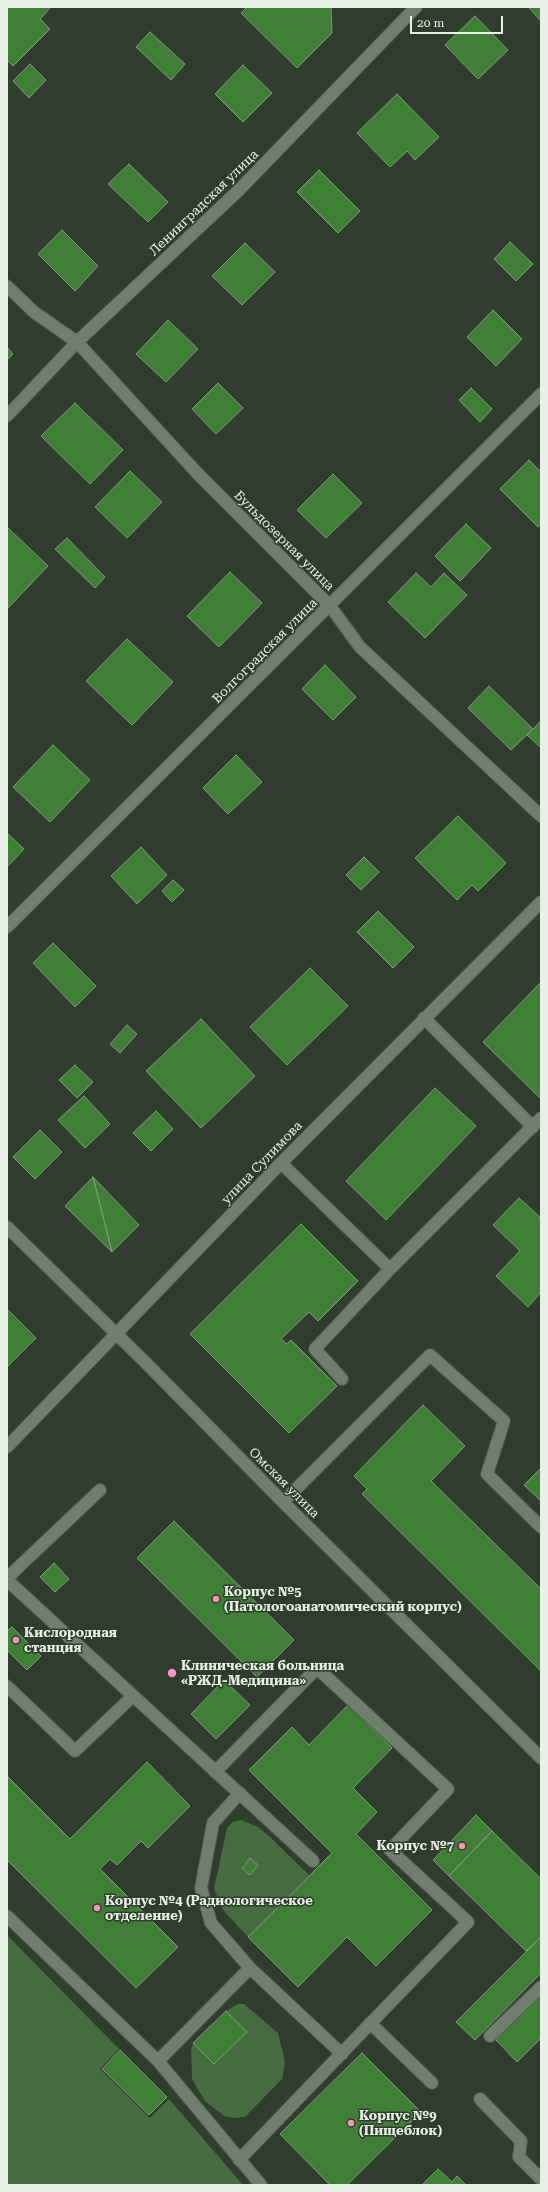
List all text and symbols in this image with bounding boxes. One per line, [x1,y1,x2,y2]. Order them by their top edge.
scale bar [412,8,505,34]
text: 20 m [417,16,444,30]
street label: Ленинградская улица [146,147,262,259]
street label: Бульдозерная улица [231,488,337,594]
street label: Волгоградская улица [209,595,321,707]
street label: улица Сулимова [218,1118,306,1208]
street label: Омская улица [245,1444,323,1522]
place label: Корпус №5 (Патологоанатомический корпус) [224,1584,462,1615]
marker: Корпус №5 (Патологоанатомический корпус) [211,1594,221,1604]
place label: Кислородная станция [24,1625,117,1656]
marker: Кислородная станция [11,1635,21,1645]
place label: Клиническая больница «РЖД-Медицина» [181,1658,344,1689]
marker: Клиническая больница «РЖД-Медицина» [166,1667,178,1679]
place label: Корпус №7 [376,1838,454,1854]
marker: Корпус №7 [457,1841,467,1851]
place label: Корпус №4 (Радиологическое отделение) [105,1893,313,1924]
marker: Корпус №4 (Радиологическое отделение) [92,1903,102,1913]
place label: Корпус №9 (Пищеблок) [359,2108,442,2139]
marker: Корпус №9 (Пищеблок) [346,2118,356,2128]

